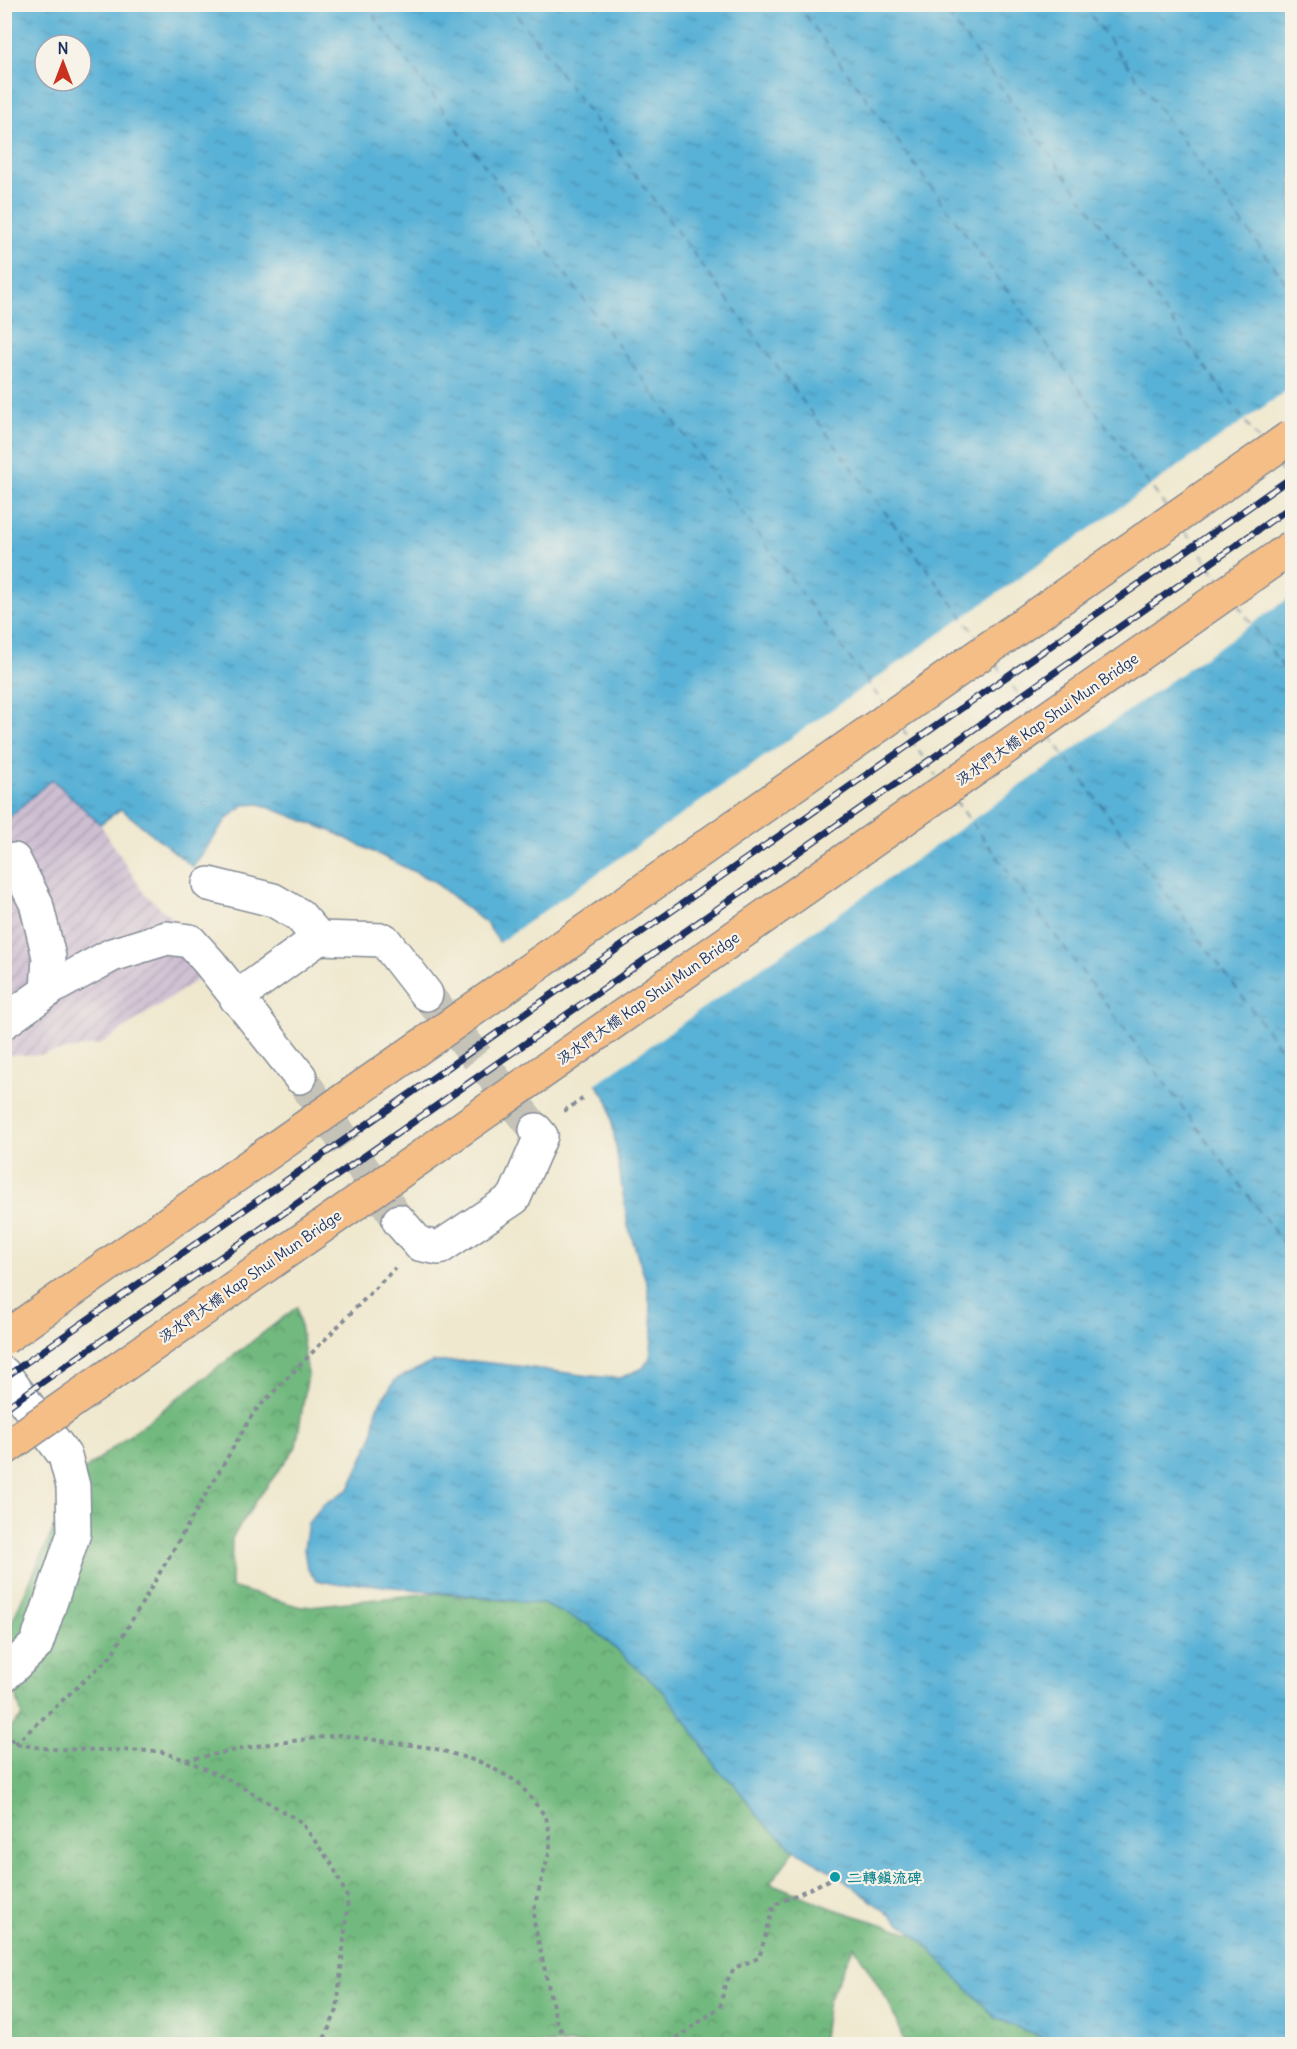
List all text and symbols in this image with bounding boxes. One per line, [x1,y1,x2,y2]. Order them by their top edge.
north arrow [33,33,93,93]
text: N [57,38,69,58]
street label: 汲水門大橋 Kap Shui Mun Bridge [952,648,1142,790]
street label: 汲水門大橋 Kap Shui Mun Bridge [553,927,743,1069]
street label: 汲水門大橋 Kap Shui Mun Bridge [155,1205,345,1347]
place label: 二轉鎮流碑 [847,1868,922,1887]
marker: 二轉鎮流碑 [828,1870,842,1884]

